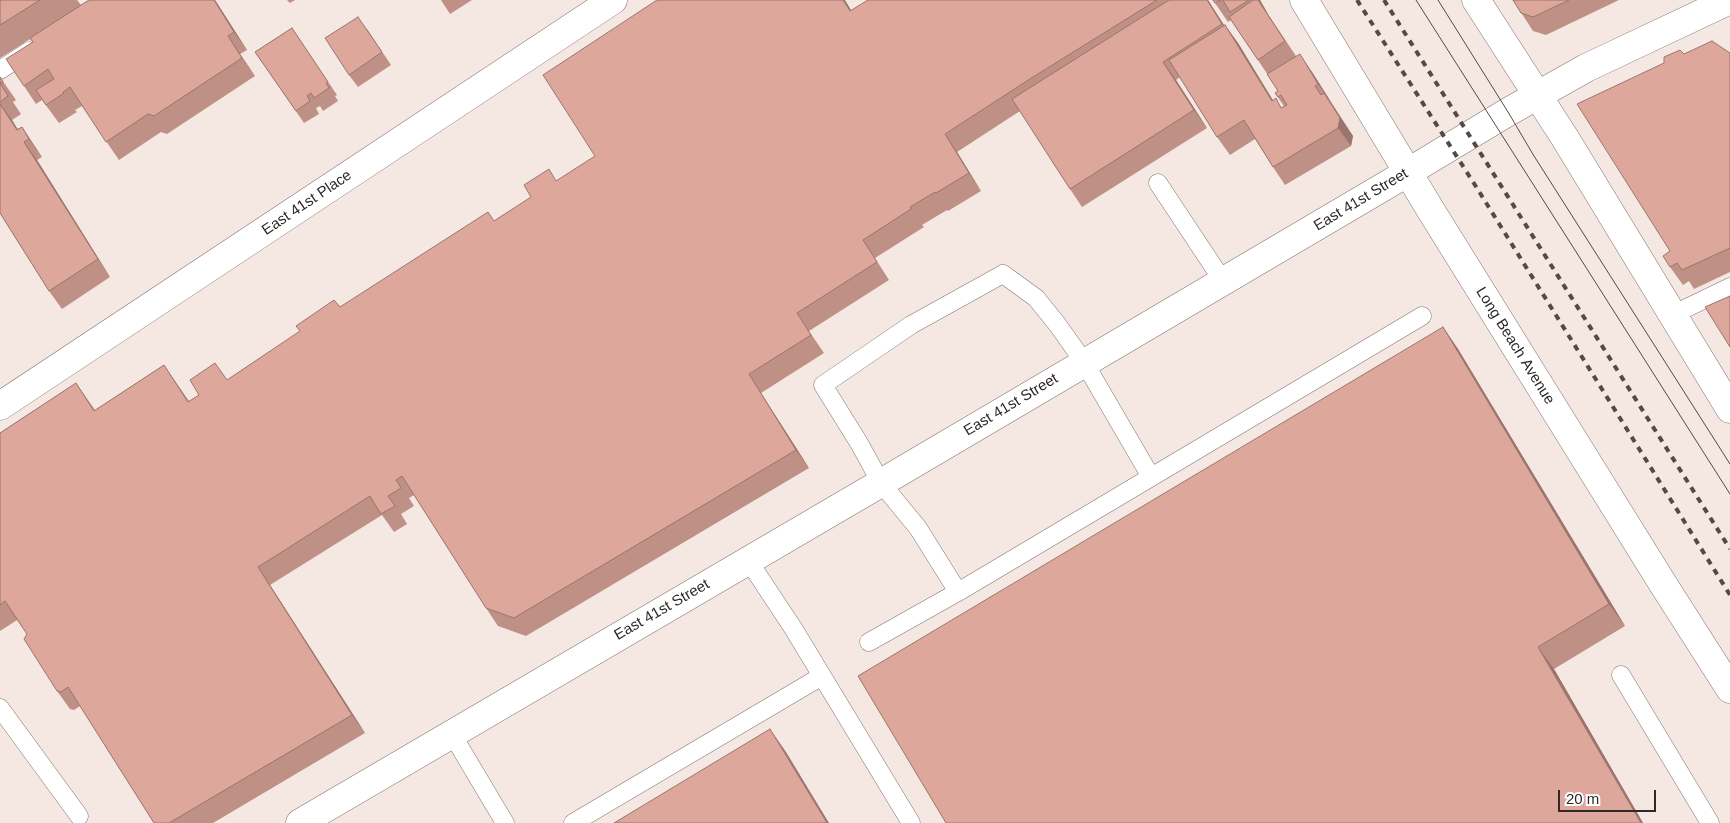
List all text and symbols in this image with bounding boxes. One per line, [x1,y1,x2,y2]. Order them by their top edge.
street label: East 41st Street [1311,165,1411,235]
street label: East 41st Place [259,166,355,240]
street label: Long Beach Avenue [1472,284,1558,408]
street label: East 41st Street [961,370,1061,440]
street label: East 41st Street [611,576,713,644]
scale bar [1560,780,1658,812]
text: 20 m [1566,790,1599,807]

